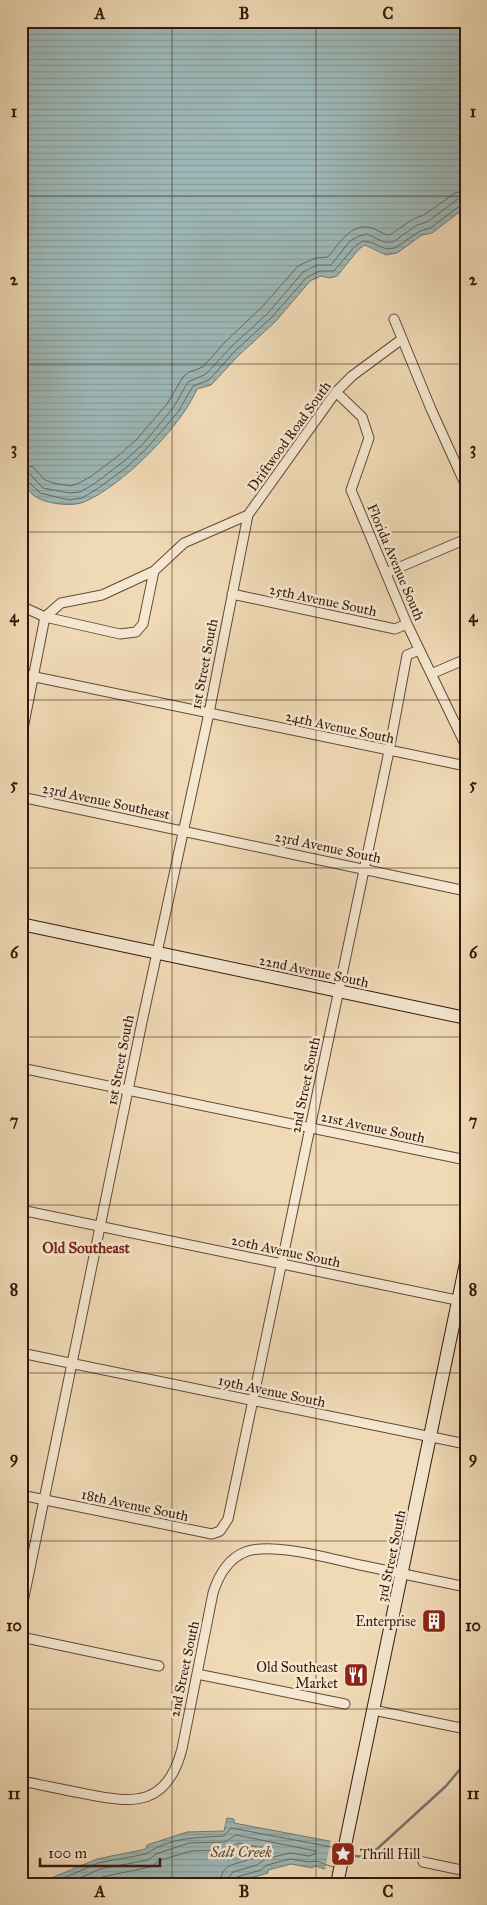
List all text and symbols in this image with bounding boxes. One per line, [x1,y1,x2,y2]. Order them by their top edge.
text: A [94,4,106,23]
text: B [239,4,249,23]
text: C [383,4,394,23]
text: 1 [11,102,18,121]
text: 1 [470,102,477,121]
text: 2 [10,270,19,289]
text: 2 [469,270,478,289]
street label: Driftwood Road South [244,378,335,494]
text: 3 [11,439,17,459]
text: 3 [470,439,476,459]
street label: Florida Avenue South [363,501,428,623]
street label: 25th Avenue South [268,581,378,620]
text: 4 [10,607,20,627]
text: 4 [469,607,479,627]
street label: 1st Street South [187,617,222,711]
street label: 24th Avenue South [284,708,396,747]
text: 5 [10,775,18,794]
text: 5 [469,775,477,794]
street label: 23rd Avenue Southeast [41,780,171,823]
street label: 23rd Avenue South [273,828,383,867]
text: 6 [10,943,19,962]
text: 6 [469,943,478,962]
street label: 22nd Avenue South [257,952,371,991]
street label: 1st Street South [103,1013,138,1107]
street label: 2nd Street South [287,1035,324,1135]
street label: 21st Avenue South [319,1108,427,1147]
text: 7 [10,1111,19,1130]
text: 7 [469,1111,478,1130]
street label: 20th Avenue South [230,1232,342,1271]
district label: Old Southeast [42,1239,130,1257]
text: 8 [10,1280,18,1299]
text: 8 [469,1280,477,1299]
street label: 19th Avenue South [217,1372,327,1411]
text: 9 [10,1448,18,1468]
text: 9 [469,1448,477,1468]
street label: 18th Avenue South [80,1486,190,1525]
street label: 3rd Street South [373,1508,410,1604]
building icon: Enterprise [421,1608,447,1634]
place label: Enterprise [355,1613,416,1630]
text: 10 [6,1616,22,1635]
text: 10 [465,1616,481,1635]
street label: 2nd Street South [166,1619,203,1719]
place label: Old Southeast Market [256,1659,338,1692]
restaurant icon: Old Southeast Market [343,1662,369,1688]
text: 11 [8,1784,21,1803]
text: 11 [467,1784,480,1803]
scale bar [40,1835,160,1867]
place icon: Thrill Hill [330,1841,356,1867]
water label: Salt Creek [209,1843,272,1861]
text: 100 m [48,1844,88,1862]
place label: Thrill Hill [360,1846,421,1863]
text: A [94,1882,106,1901]
text: B [239,1882,249,1901]
text: C [383,1882,394,1901]

